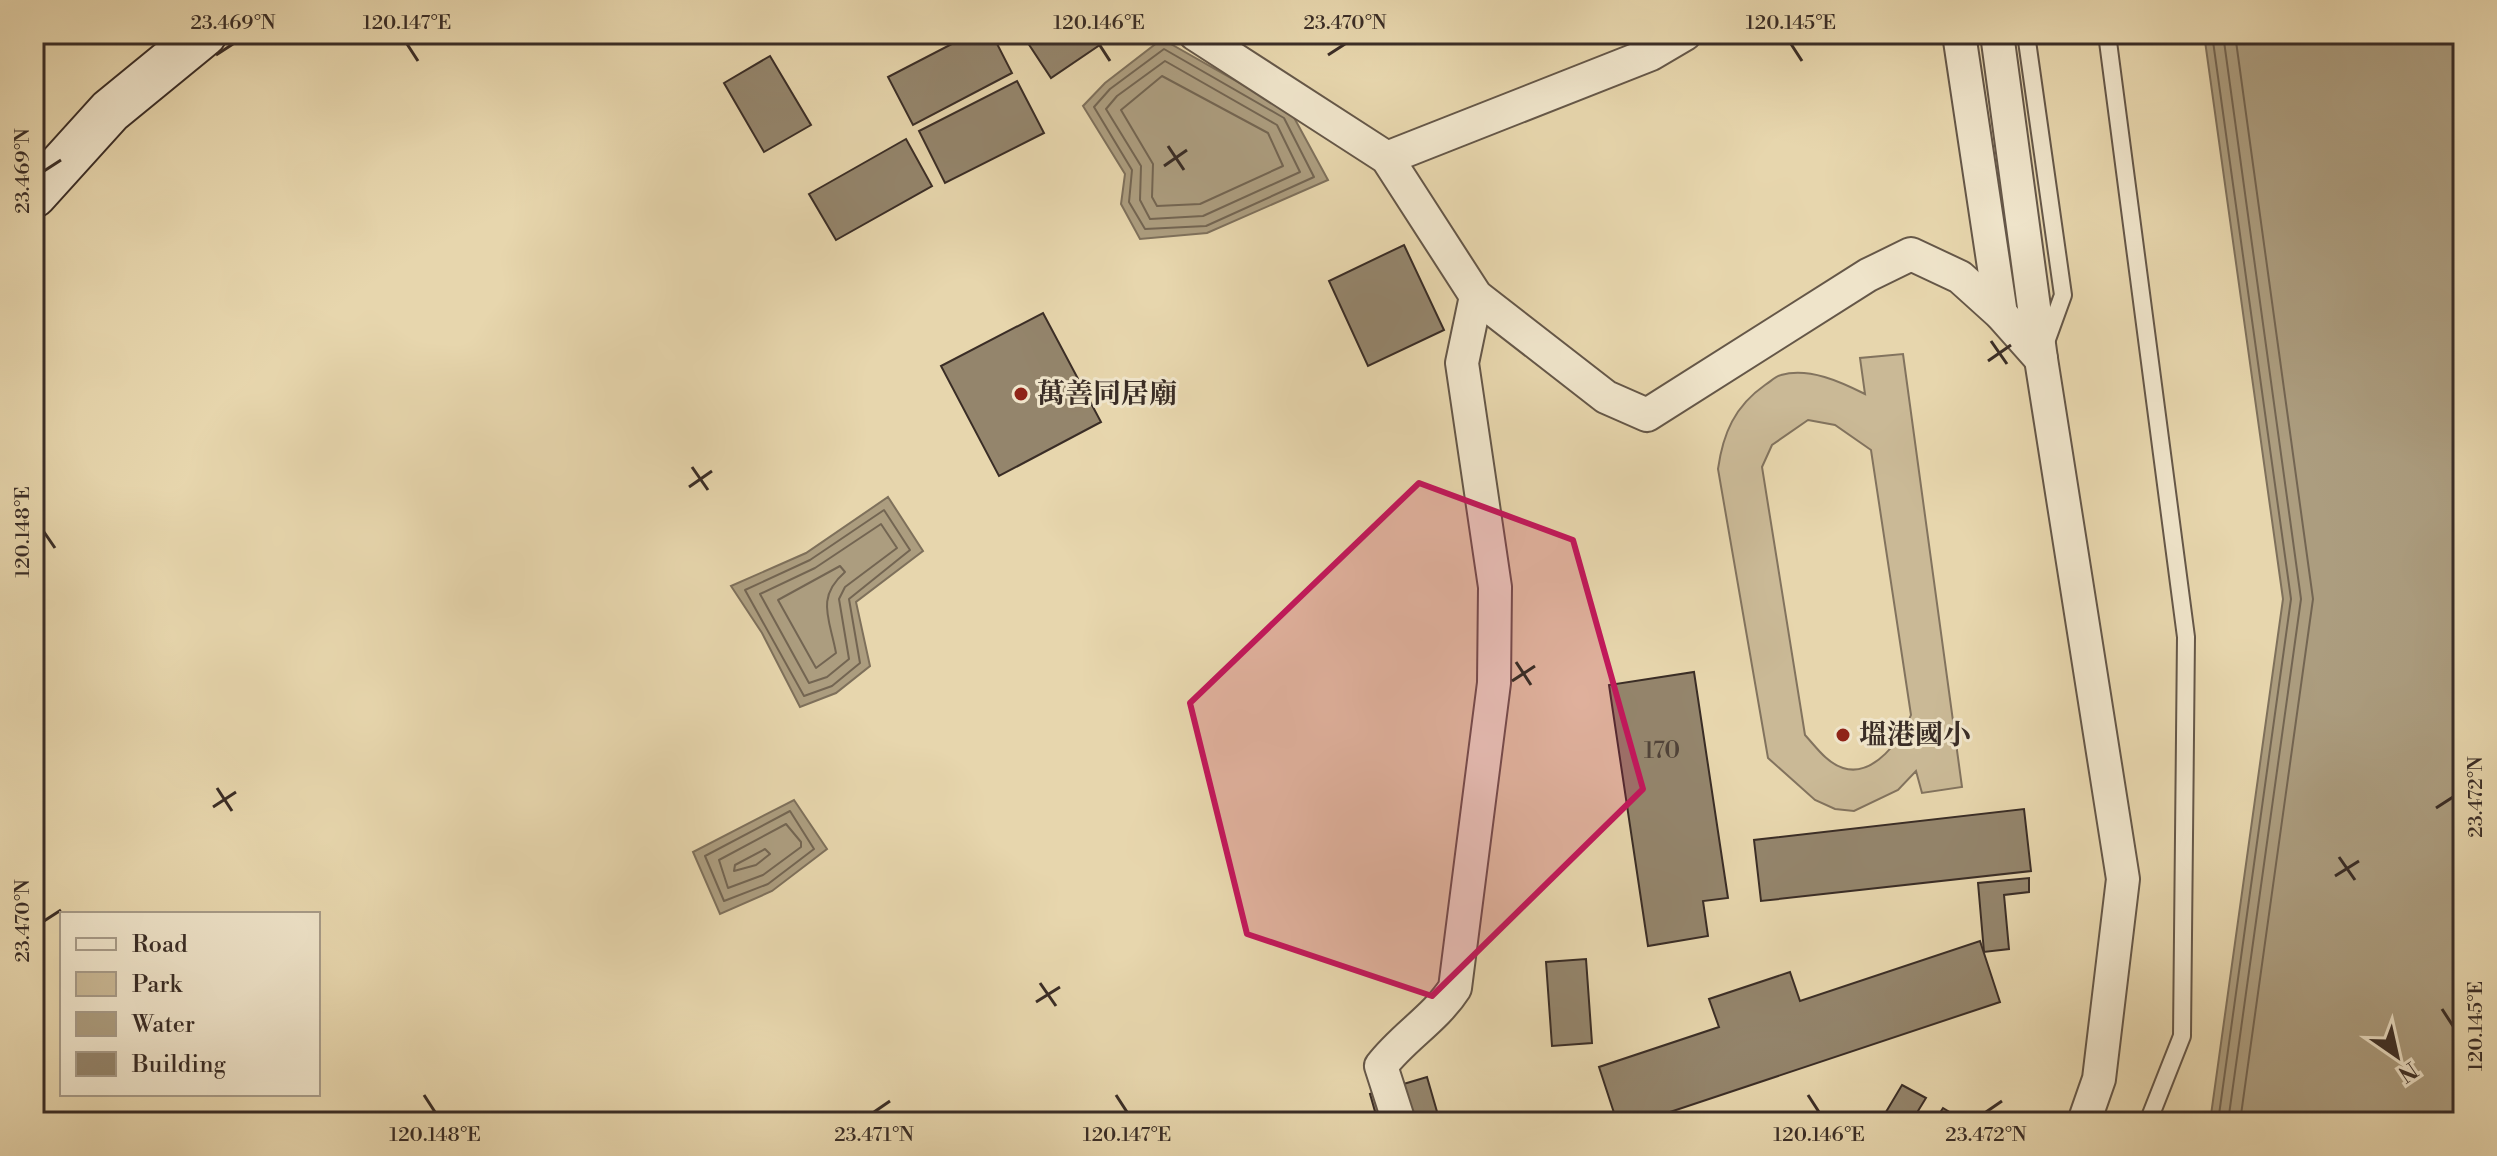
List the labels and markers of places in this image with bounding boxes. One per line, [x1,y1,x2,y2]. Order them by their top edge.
place label: 萬善同居廟 [1037,377,1177,412]
marker: 萬善同居廟 [1012,385,1030,403]
place label: 塭港國小 [1859,718,1971,753]
marker: 塭港國小 [1834,726,1852,744]

